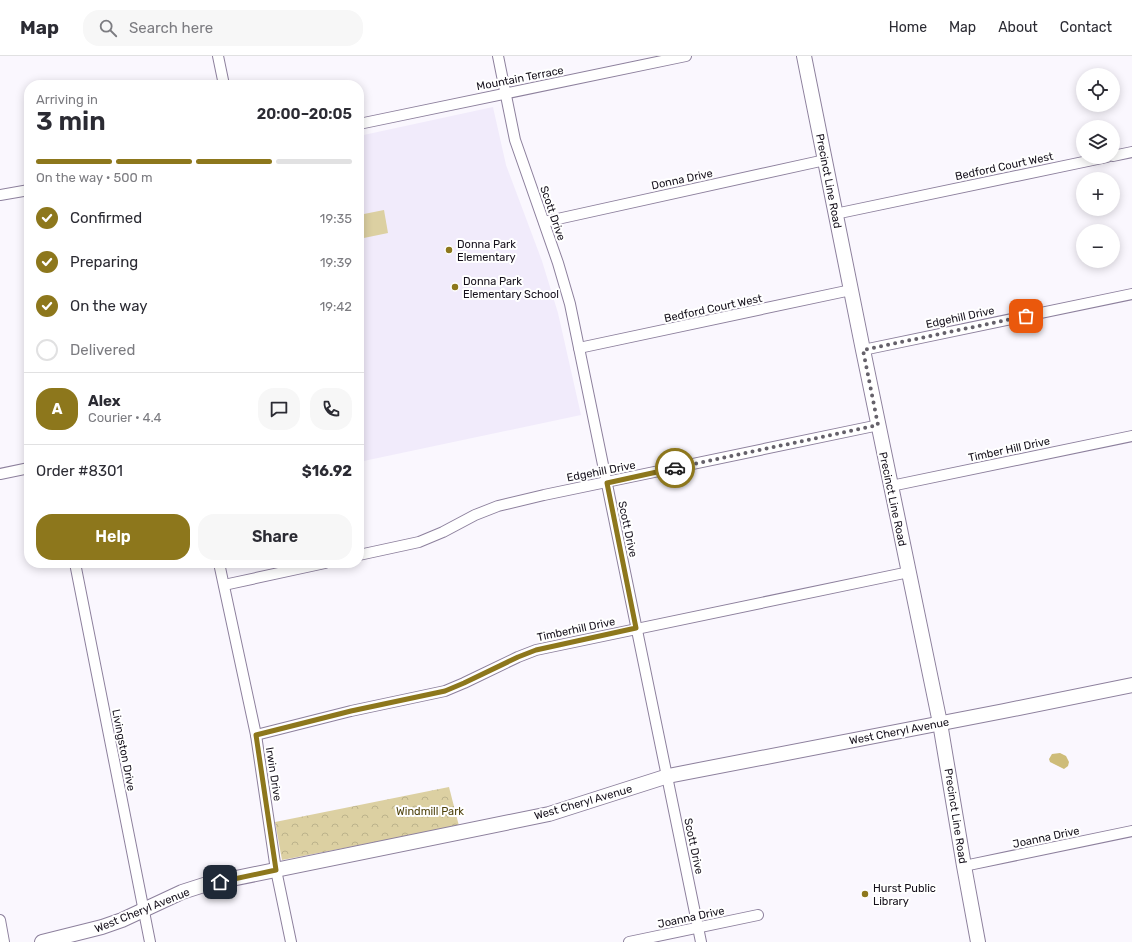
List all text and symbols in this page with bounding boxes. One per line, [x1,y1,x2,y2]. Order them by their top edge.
search box [83,10,363,46]
text: Map [20,16,59,39]
icon: search [97,17,119,39]
text: Search here [129,19,213,37]
text: Home [889,19,927,36]
text: Map [949,19,976,36]
text: About [998,19,1038,36]
text: Contact [1060,19,1112,36]
street label: Mountain Terrace [475,64,565,93]
map controls [1076,68,1120,268]
button: locate [1076,68,1120,112]
text: Arriving in [36,92,98,107]
text: 20:00–20:05 [257,105,352,123]
text: 3 min [36,106,106,137]
button: layers [1076,120,1120,164]
street label: Precinct Line Road [813,133,844,230]
street label: Bedford Court West [954,150,1055,183]
street label: Donna Drive [650,167,714,192]
text: On the way · 500 m [36,170,152,185]
button: + [1076,172,1120,216]
street label: Scott Drive [537,184,568,242]
icon: check [36,207,58,229]
text: Confirmed [70,209,142,227]
text: 19:35 [320,211,352,226]
button: − [1076,224,1120,268]
place label: Donna Park Elementary [457,238,516,264]
marker: Donna Park Elementary [444,245,454,255]
icon: check [36,251,58,273]
text: Preparing [70,253,138,271]
text: 19:39 [320,255,352,270]
place label: Donna Park Elementary School [463,275,559,301]
marker: Donna Park Elementary School [450,282,460,292]
street label: Bedford Court West [663,292,764,325]
icon: check [36,295,58,317]
text: On the way [70,297,148,315]
text: 19:42 [320,299,352,314]
pin [1009,299,1043,333]
street label: Edgehill Drive [925,304,996,331]
icon: bag [1015,305,1037,327]
text: Delivered [70,341,135,359]
button: chat [258,388,300,430]
button: phone [310,388,352,430]
text: Alex [88,392,121,410]
text: A [52,400,62,418]
text: Courier · 4.4 [88,410,162,425]
street label: Timber Hill Drive [967,434,1051,464]
courier [655,448,695,488]
street label: Precinct Line Road [876,451,909,548]
icon: car [664,457,686,479]
street label: Edgehill Drive [566,458,637,485]
text: Order #8301 [36,462,123,480]
text: $16.92 [302,462,352,480]
street label: Scott Drive [615,500,640,558]
button: Help [36,514,190,560]
button: Share [198,514,352,560]
street label: Timberhill Drive [536,615,616,644]
street label: Livingston Drive [109,708,138,792]
street label: West Cheryl Avenue [848,715,950,748]
street label: Irwin Drive [263,746,284,802]
street label: Precinct Line Road [942,768,969,865]
street label: West Cheryl Avenue [533,782,634,823]
park label: Windmill Park [396,805,464,818]
street label: Scott Drive [681,817,706,875]
street label: Joanna Drive [1012,824,1081,851]
pin [203,865,237,899]
icon: home [209,871,231,893]
place label: Hurst Public Library [873,882,936,908]
street label: West Cheryl Avenue [93,885,192,935]
marker: Hurst Public Library [860,889,870,899]
street label: Joanna Drive [657,904,726,931]

